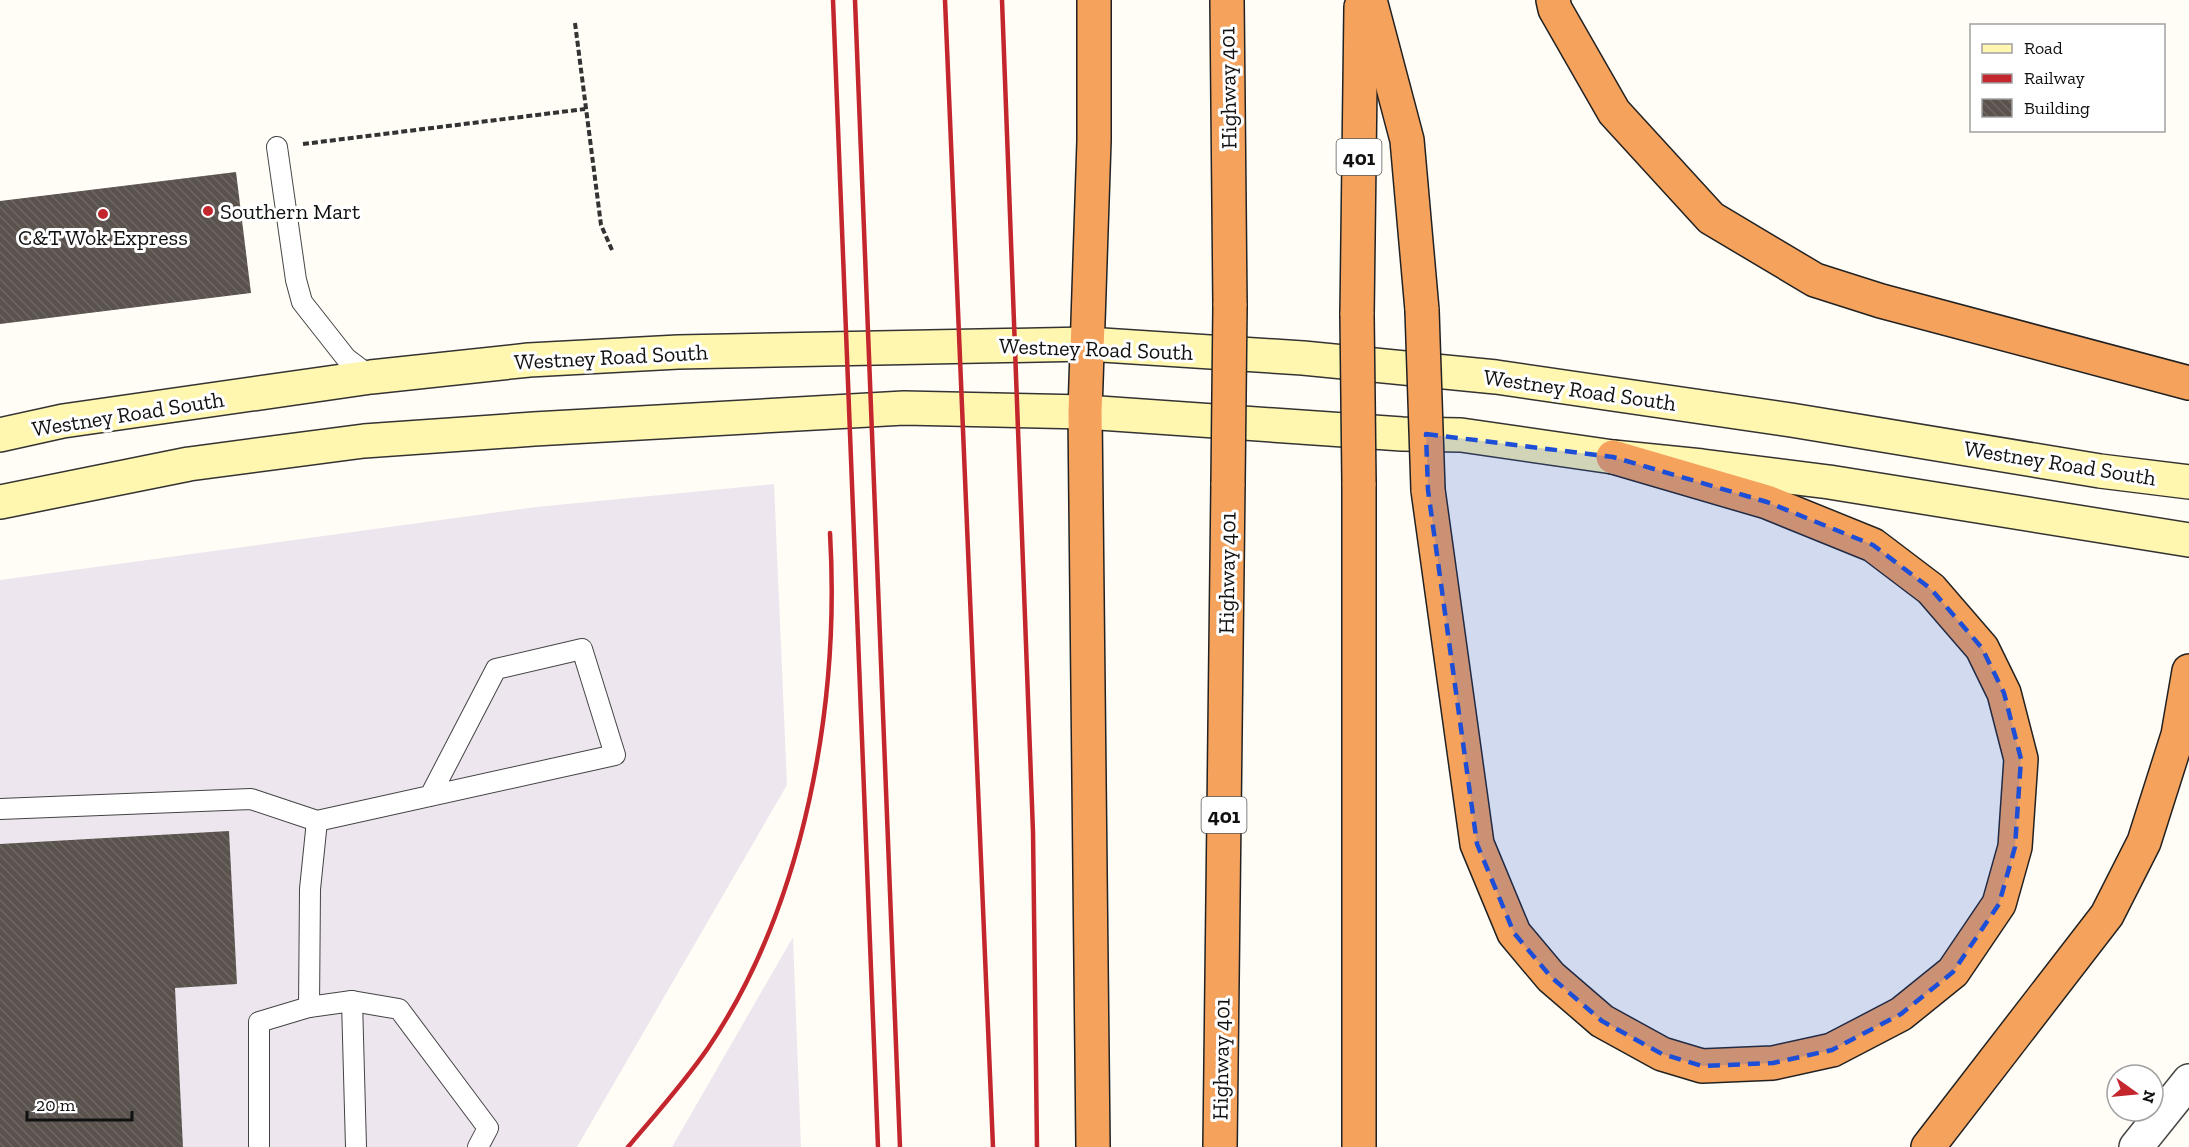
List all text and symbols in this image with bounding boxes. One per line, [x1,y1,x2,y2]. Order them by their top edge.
legend [1970,24,2165,132]
street label: Highway 401 [1213,26,1243,149]
text: Road [2024,37,2063,59]
text: Railway [2024,67,2086,89]
text: Building [2024,97,2090,119]
road number: 401 [1336,139,1382,175]
place label: Southern Mart [220,198,361,225]
marker: Southern Mart [201,204,215,218]
marker: C&T Wok Express [96,207,110,221]
place label: C&T Wok Express [18,224,188,251]
street label: Westney Road South [999,332,1194,366]
street label: Westney Road South [513,338,709,376]
street label: Westney Road South [1482,363,1679,417]
street label: Westney Road South [30,385,227,443]
street label: Westney Road South [1962,434,2159,492]
street label: Highway 401 [1212,511,1242,634]
road number: 401 [1202,797,1246,833]
street label: Highway 401 [1206,997,1236,1120]
north arrow [2105,1063,2165,1123]
scale bar [27,1084,132,1122]
text: N [2138,1088,2160,1105]
text: 20 m [36,1094,76,1116]

